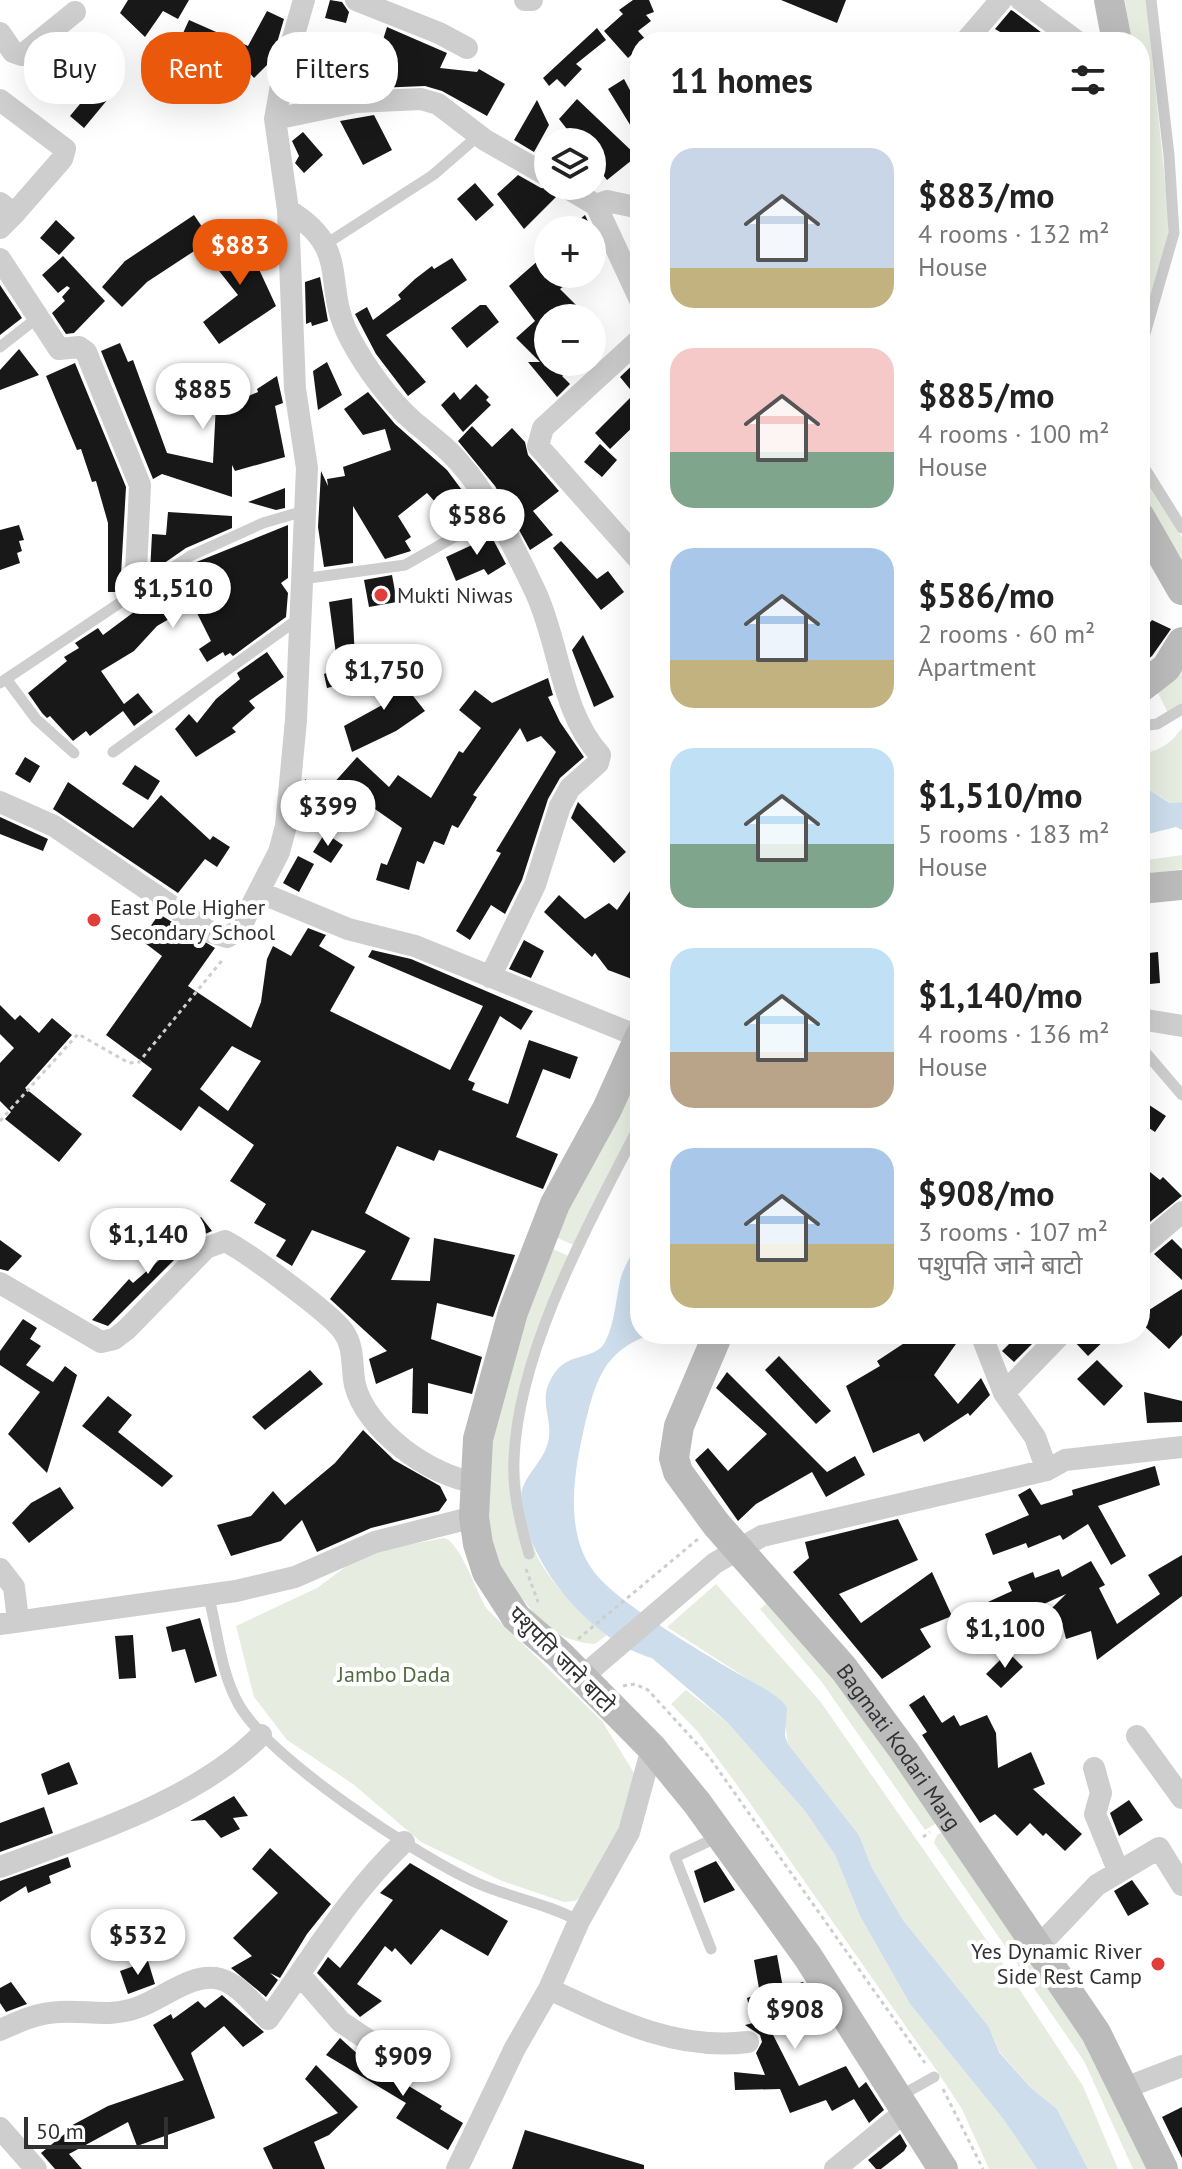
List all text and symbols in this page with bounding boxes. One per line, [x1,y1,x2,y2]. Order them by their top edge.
chip: Buy [24,32,125,104]
chip: Rent [141,32,251,104]
chip: Filters [267,32,398,104]
text: 11 homes [670,58,813,102]
icon: filters [1066,58,1110,102]
map controls [534,128,606,376]
button: layers [534,128,606,200]
text: $883/mo [918,173,1055,217]
icon: home [734,180,830,276]
button: + [534,216,606,288]
text: 4 rooms · 132 m² [918,217,1110,250]
pin: $883 [193,219,287,287]
text: $883 [211,228,269,261]
text: House [918,250,988,283]
button: − [534,304,606,376]
pin: $885 [156,363,250,431]
text: $885 [174,372,232,405]
text: $885/mo [918,373,1055,417]
icon: home [734,380,830,476]
text: 4 rooms · 100 m² [918,417,1110,450]
text: House [918,450,988,483]
pin: $586 [430,489,524,557]
text: $586 [448,498,506,531]
pin: $1,510 [108,562,238,630]
text: $1,510 [133,571,213,604]
text: $586/mo [918,573,1055,617]
icon: home [734,580,830,676]
place label: Mukti Niwas [397,581,513,609]
marker: Mukti Niwas [372,586,390,604]
text: 2 rooms · 60 m² [918,617,1095,650]
pin: $1,750 [319,644,449,712]
text: Apartment [918,650,1036,683]
text: $1,750 [344,653,424,686]
text: $1,510/mo [918,773,1082,817]
pin: $399 [281,780,375,848]
icon: home [734,780,830,876]
text: $399 [299,789,357,822]
text: 5 rooms · 183 m² [918,817,1110,850]
text: House [918,850,988,883]
place label: East Pole Higher Secondary School [110,893,276,946]
marker: East Pole Higher Secondary School [85,911,103,929]
text: $1,140/mo [918,973,1082,1017]
icon: home [734,980,830,1076]
text: 4 rooms · 136 m² [918,1017,1110,1050]
text: House [918,1050,988,1083]
text: $908/mo [918,1171,1055,1215]
icon: home [734,1180,830,1276]
pin: $1,140 [83,1208,213,1276]
text: 3 rooms · 107 m² [918,1215,1108,1248]
text: $1,140 [108,1217,188,1250]
text: पशुपति जाने बाटो [918,1248,1083,1281]
street label: पशुपति जाने बाटो [502,1600,621,1719]
pin: $1,100 [940,1602,1070,1670]
text: $1,100 [965,1611,1045,1644]
street label: Bagmati Kodari Marg [831,1658,968,1835]
park label: Jambo Dada [337,1660,450,1688]
pin: $532 [91,1909,185,1977]
text: $532 [109,1918,167,1951]
place label: Yes Dynamic River Side Rest Camp [971,1937,1143,1990]
marker: Yes Dynamic River Side Rest Camp [1149,1955,1167,1973]
pin: $908 [748,1983,842,2051]
text: $908 [766,1992,824,2025]
pin: $909 [356,2030,450,2098]
text: $909 [374,2039,432,2072]
scale bar [24,2113,168,2149]
text: 50 m [36,2117,84,2145]

